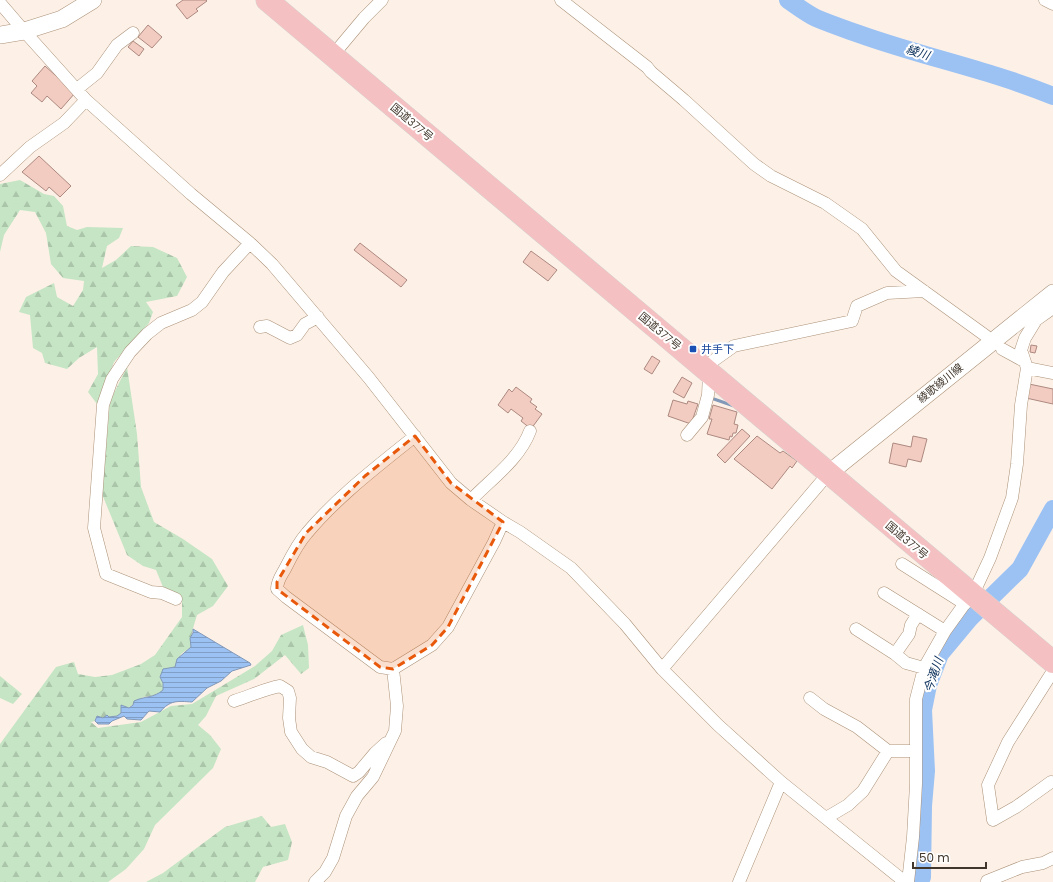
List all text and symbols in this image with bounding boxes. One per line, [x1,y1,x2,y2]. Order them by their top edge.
water label: 綾川 [904,40,934,64]
street label: 国道377号 [387,99,437,145]
street label: 国道377号 [635,308,685,354]
place label: 井手下 [701,341,734,357]
marker: 井手下 [688,344,698,354]
street label: 綾歌綾川線 [914,359,966,407]
street label: 国道377号 [882,517,932,563]
water label: 今滝川 [919,653,948,695]
scale bar [913,844,986,870]
text: 50 m [919,849,950,866]

